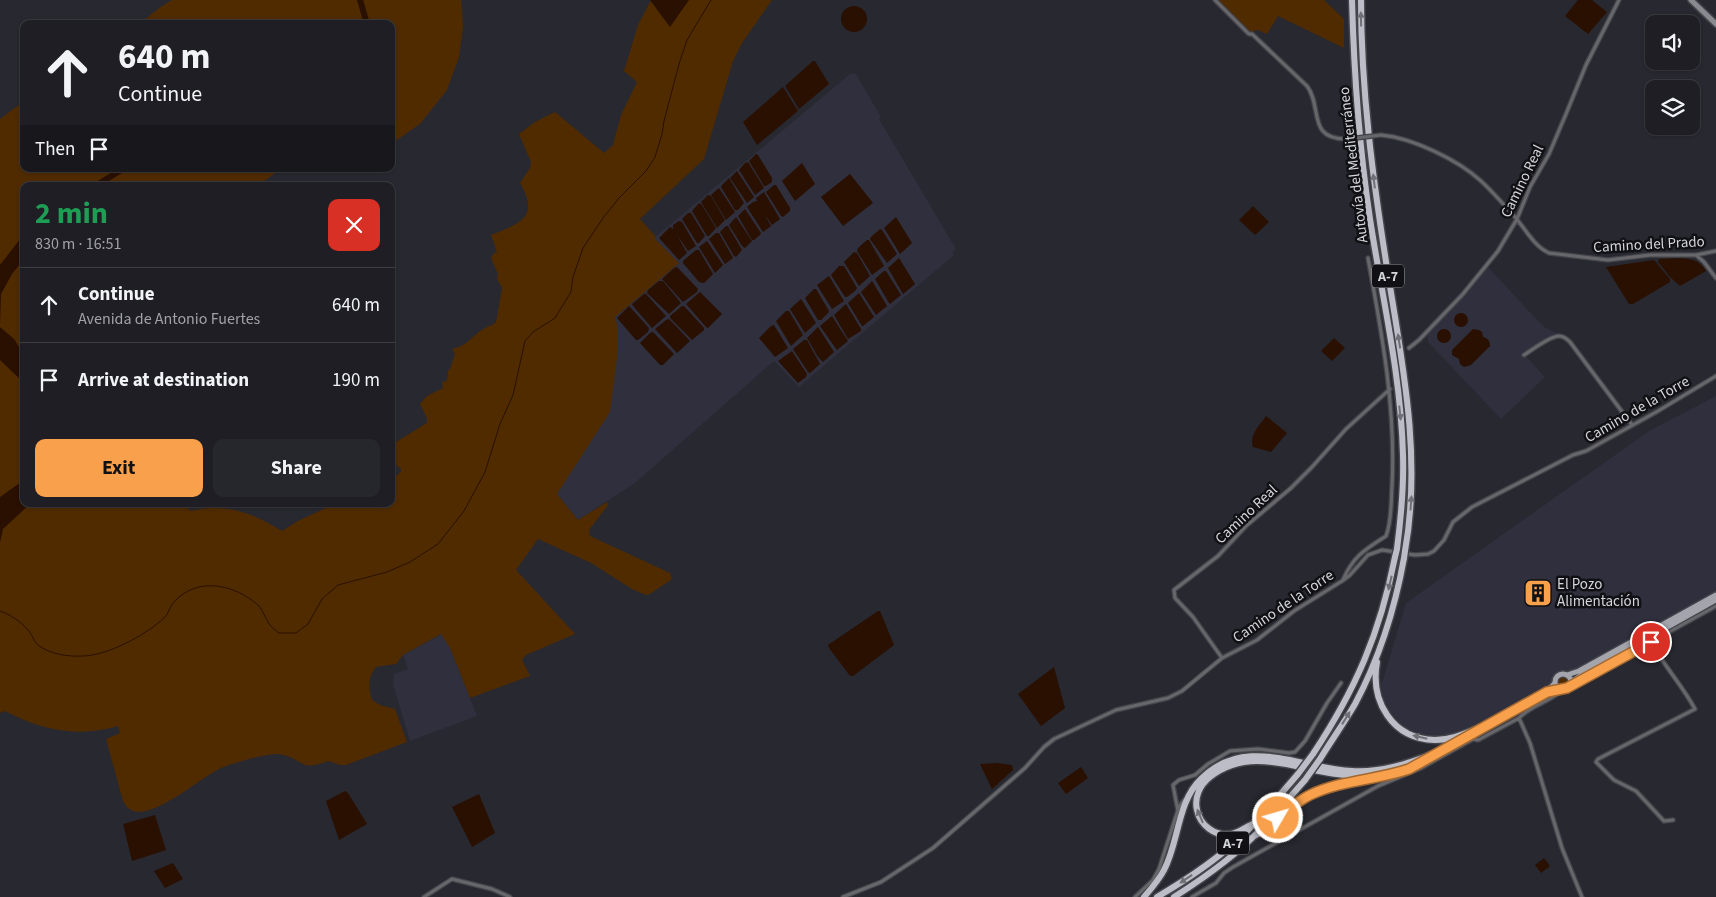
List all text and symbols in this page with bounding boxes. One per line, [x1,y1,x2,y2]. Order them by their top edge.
one-way arrow [1357,10,1365,26]
map controls [1645,15,1700,135]
button: sound [1645,15,1700,70]
text: 640 m [118,32,210,82]
icon: ahead [35,40,100,105]
text: Continue [118,78,202,110]
button: layers [1645,80,1700,135]
street label: Autovía del Mediterráneo [1334,86,1373,244]
icon: arrive [85,135,113,163]
text: Then [35,136,75,163]
street label: Camino Real [1496,141,1549,221]
one-way arrow [1370,172,1378,188]
text: 2 min [35,192,108,235]
button: close [328,199,380,251]
street label: Camino del Prado [1593,231,1705,258]
text: 830 m · 16:51 [35,233,122,255]
road number: A-7 [1372,264,1404,288]
text: Continue [78,281,155,308]
icon: ahead [35,291,63,319]
text: 640 m [332,292,380,319]
text: Avenida de Antonio Fuertes [78,308,260,330]
one-way arrow [1395,333,1403,349]
icon: arrive [35,366,63,394]
text: Arrive at destination [78,367,249,394]
text: 190 m [332,367,380,394]
street label: Camino de la Torre [1581,371,1693,448]
one-way arrow [1397,405,1405,421]
button: Exit [35,439,203,497]
button: Share [213,439,380,497]
street label: Camino Real [1210,480,1282,549]
one-way arrow [1407,494,1415,510]
street label: Camino de la Torre [1229,565,1338,648]
place label: El Pozo Alimentación [1557,574,1640,612]
one-way arrow [1386,575,1394,591]
building icon: El Pozo Alimentación [1523,578,1553,608]
pin [1630,621,1672,663]
icon: arrive [1637,628,1665,656]
one-way arrow [1341,712,1350,725]
one-way arrow [1413,733,1428,741]
position arrow [1251,791,1303,843]
one-way arrow [1195,809,1203,823]
road number: A-7 [1217,831,1249,854]
one-way arrow [1179,874,1193,884]

